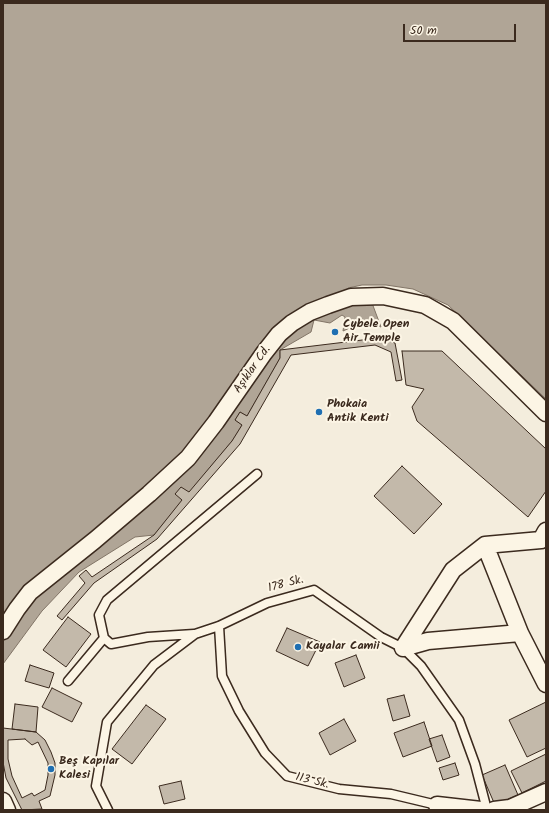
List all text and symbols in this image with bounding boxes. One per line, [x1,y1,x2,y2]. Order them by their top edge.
scale bar [405,16,518,42]
text: 50 m [410,21,437,40]
place label: Cybele Open Air Temple [343,318,409,346]
marker: Cybele Open Air Temple [330,327,340,337]
street label: Aşıklar Cd. [231,344,275,396]
place label: Phokaia Antik Kenti [327,398,389,426]
marker: Phokaia Antik Kenti [314,407,324,417]
street label: 178 Sk. [267,573,305,597]
place label: Kayalar Camii [306,640,380,654]
marker: Kayalar Camii [293,642,303,652]
place label: Beş Kapılar Kalesi [59,755,119,783]
marker: Beş Kapılar Kalesi [46,764,56,774]
street label: 113 Sk. [294,771,330,793]

